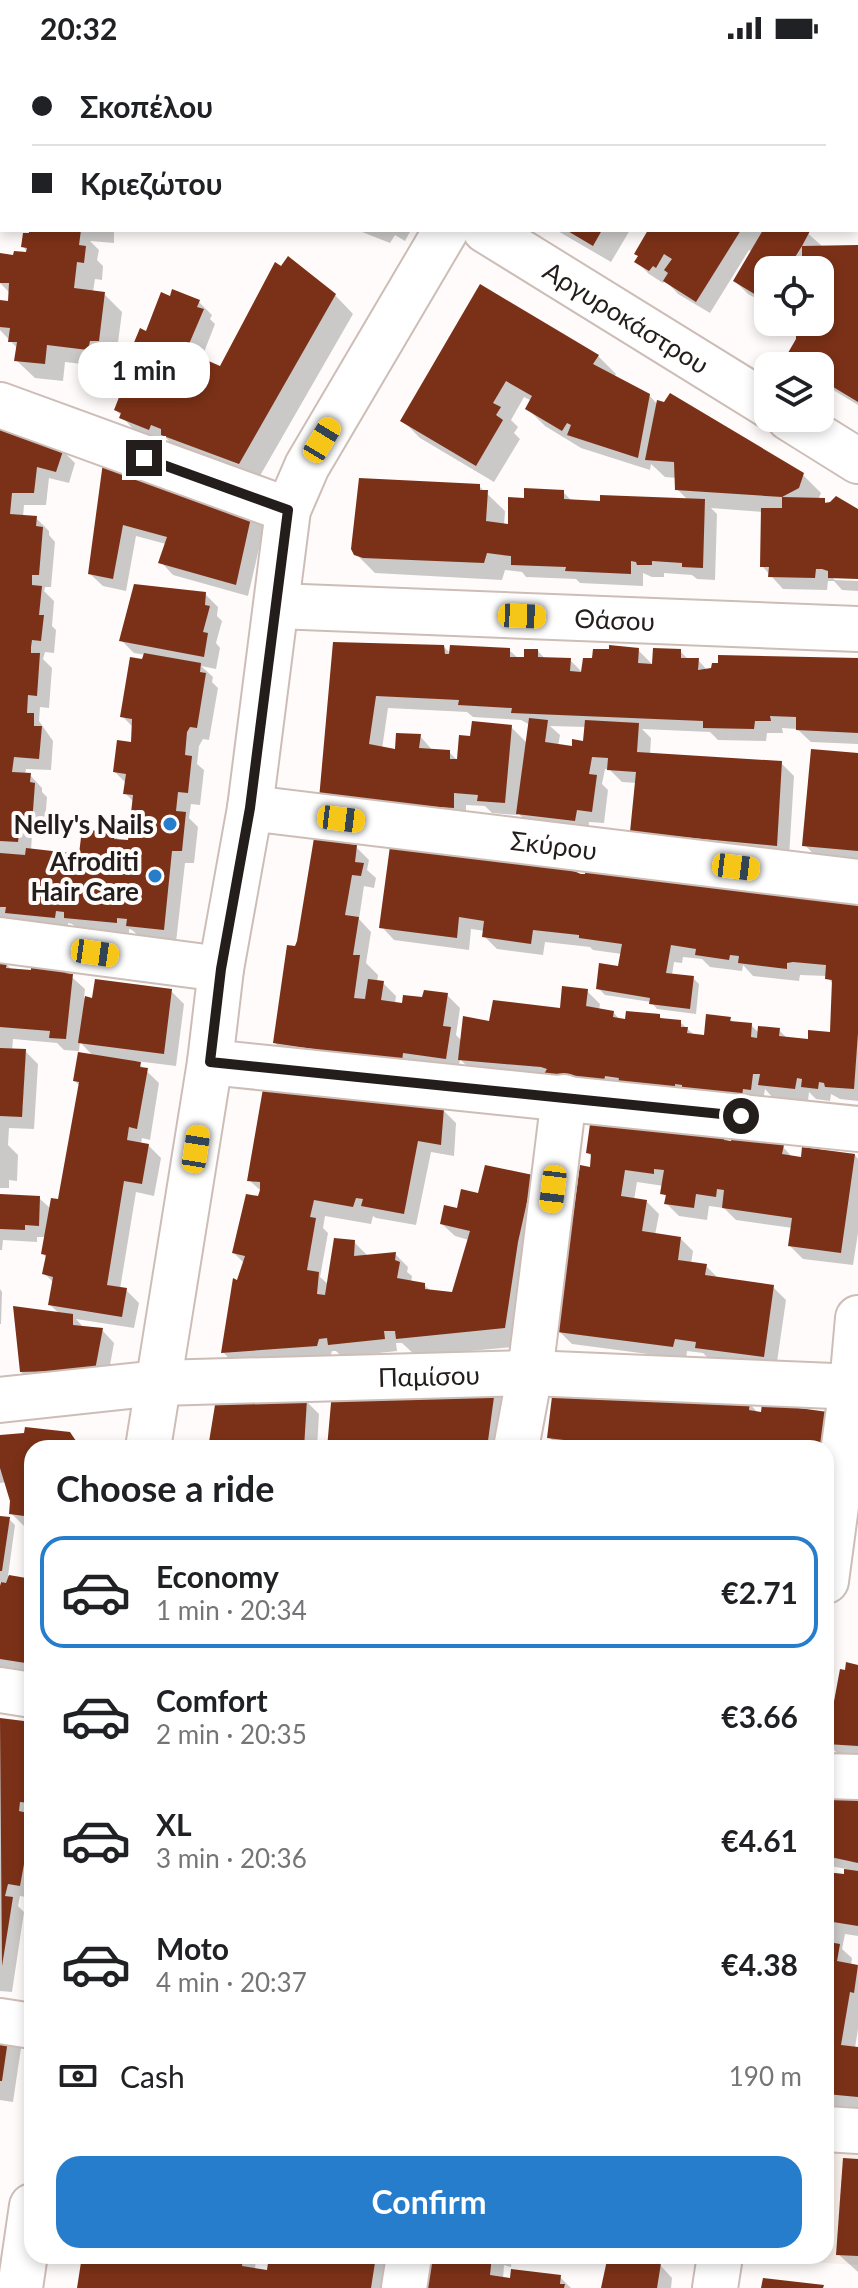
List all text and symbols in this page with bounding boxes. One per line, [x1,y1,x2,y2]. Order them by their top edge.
text: 20:32 [40,10,117,46]
text: Σκοπέλου [80,88,213,124]
text: Κριεζώτου [80,165,223,201]
street label: Αργυροκάστρου [538,254,715,381]
map controls [754,256,834,432]
button: locate [754,256,834,336]
callout: 1 min [78,342,210,398]
button: layers [754,352,834,432]
text: 1 min [112,354,176,386]
car [299,413,345,467]
route end [126,440,162,476]
street label: Θάσου [574,602,656,637]
car [498,603,546,629]
car [316,804,366,834]
place label: Nelly's Nails [14,808,154,840]
marker: Nelly's Nails [161,815,179,833]
street label: Σκύρου [509,824,599,866]
place label: Afroditi Hair Care [30,845,139,907]
car [711,852,761,882]
marker: Afroditi Hair Care [146,867,164,885]
car [70,938,120,968]
route start [723,1098,759,1134]
car [180,1123,212,1175]
car [538,1164,568,1214]
street label: Παμίσου [378,1358,480,1393]
text: Choose a ride [56,1466,275,1510]
icon: car [60,1556,132,1628]
text: Economy [156,1558,279,1594]
text: €2.71 [721,1574,798,1610]
text: 1 min · 20:34 [156,1594,307,1626]
icon: car [60,1680,132,1752]
text: Comfort [156,1682,268,1718]
text: €3.66 [721,1698,798,1734]
text: 2 min · 20:35 [156,1718,307,1750]
icon: car [60,1804,132,1876]
text: XL [156,1806,192,1842]
text: €4.61 [721,1822,798,1858]
text: 3 min · 20:36 [156,1842,307,1874]
icon: car [60,1928,132,2000]
text: Moto [156,1930,229,1966]
text: €4.38 [721,1946,798,1982]
text: 4 min · 20:37 [156,1966,307,1998]
icon: cash [56,2054,100,2098]
text: Cash [120,2058,185,2094]
text: 190 m [729,2060,802,2092]
button: Confirm [56,2156,802,2248]

